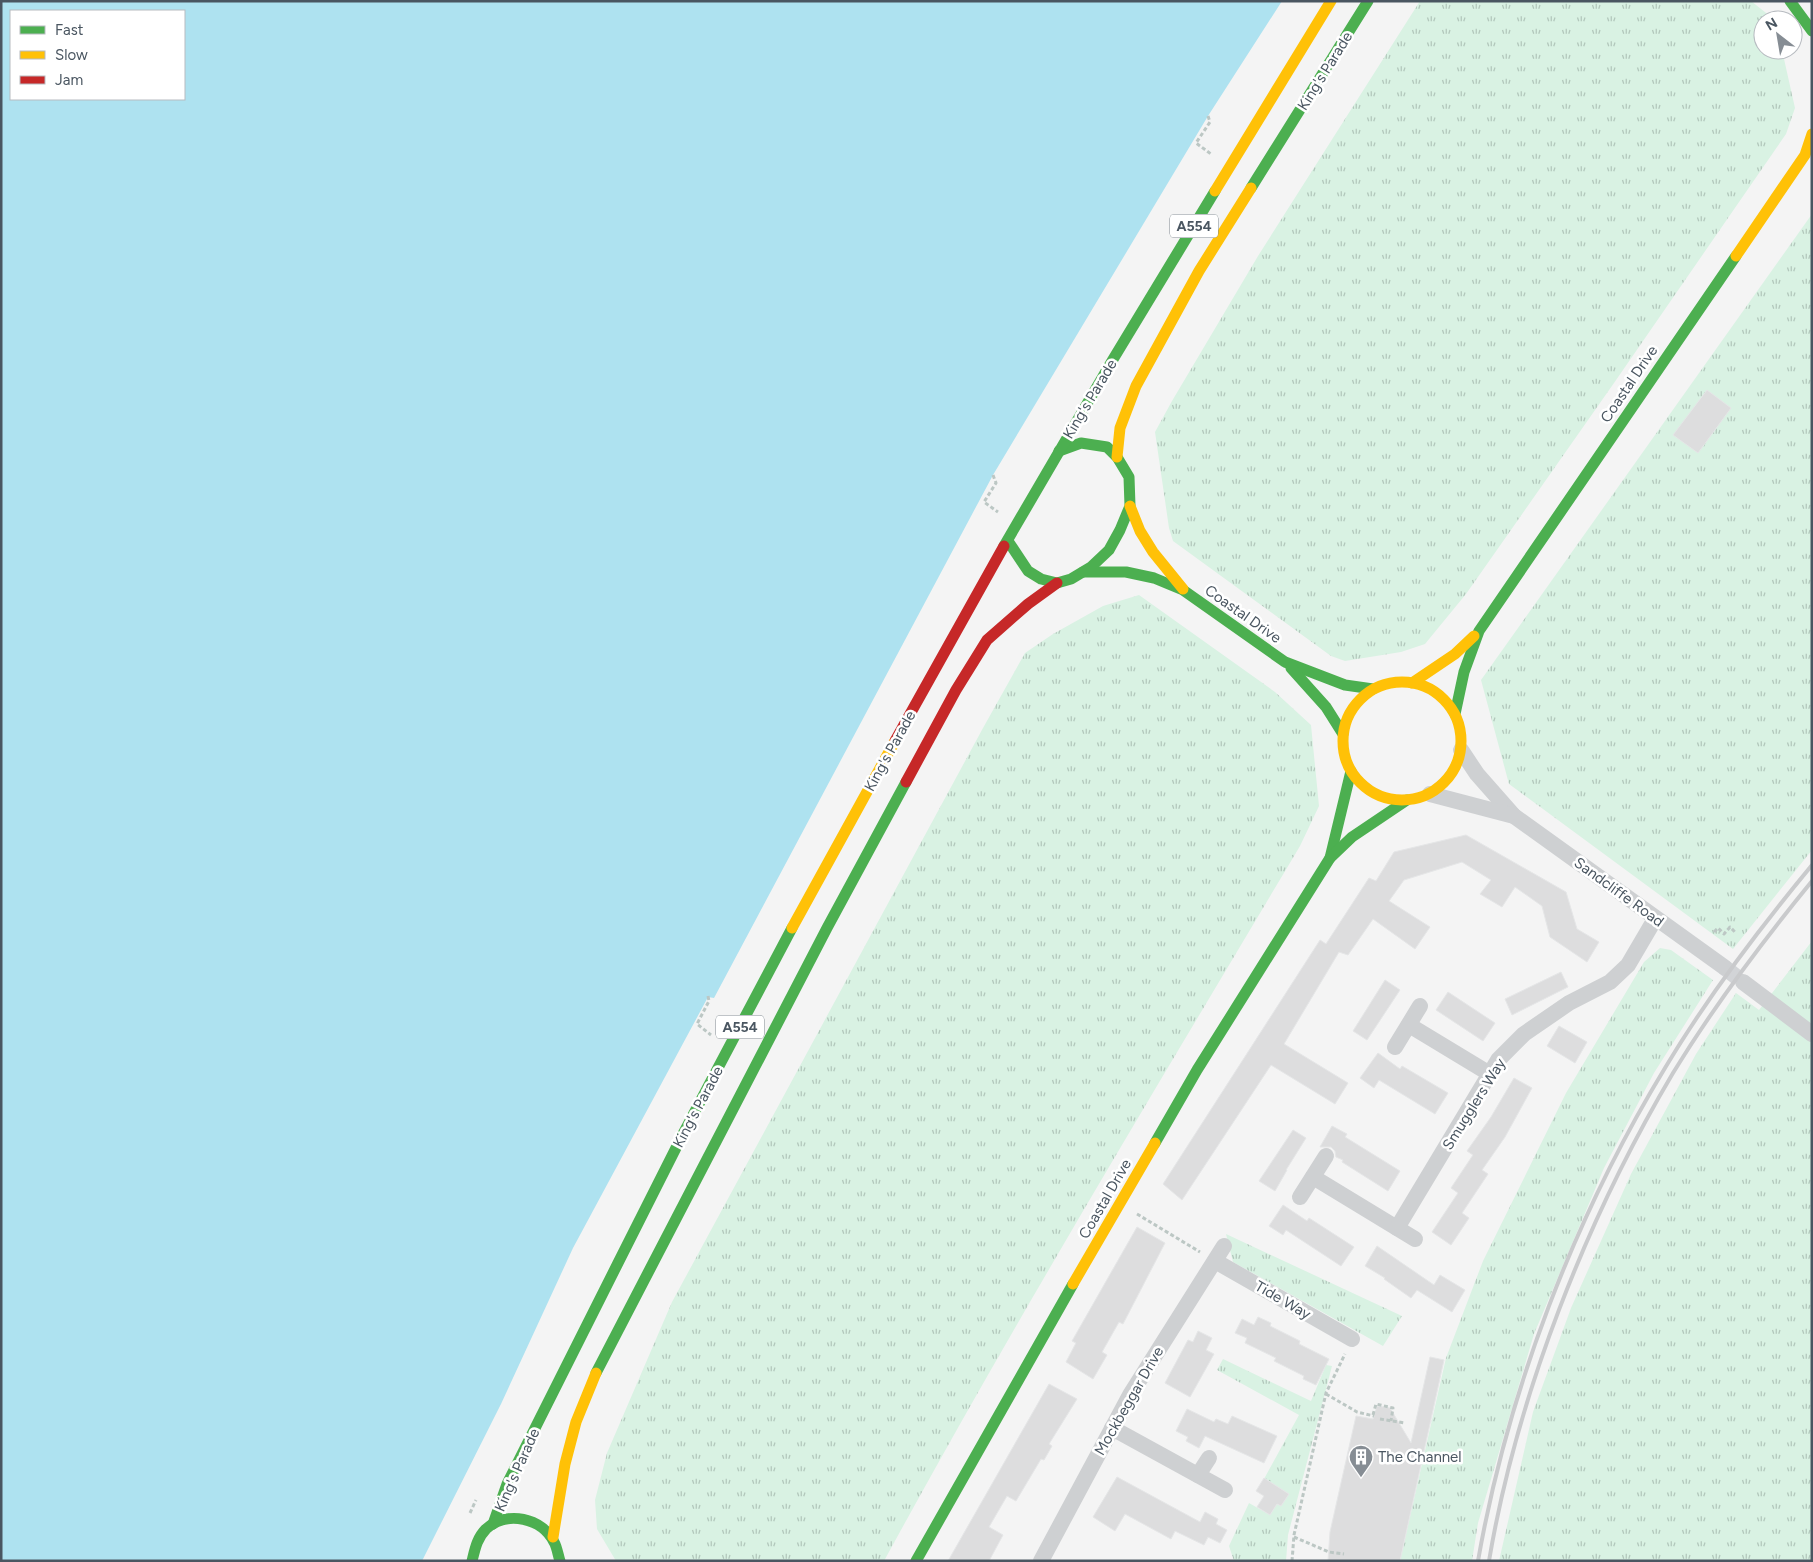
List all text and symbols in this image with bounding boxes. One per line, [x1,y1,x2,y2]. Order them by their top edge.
legend [10,10,185,100]
north arrow [1753,10,1803,60]
text: N [1763,14,1781,34]
text: Fast [55,21,84,39]
street label: King's Parade [1294,28,1356,114]
text: Slow [55,46,88,64]
text: Jam [55,71,83,89]
road number: A554 [1170,215,1218,238]
street label: Coastal Drive [1597,342,1661,426]
street label: King's Parade [1059,356,1121,442]
street label: Coastal Drive [1201,581,1285,647]
street label: King's Parade [860,708,920,794]
street label: Sandcliffe Road [1571,853,1667,931]
road number: A554 [716,1016,764,1038]
street label: Smugglers Way [1439,1055,1509,1153]
street label: King's Parade [669,1063,727,1151]
street label: Coastal Drive [1075,1156,1135,1242]
street label: Tide Way [1252,1277,1314,1323]
street label: Mockbeggar Drive [1091,1343,1167,1459]
street label: King's Parade [491,1426,543,1514]
building icon: The Channel [1348,1444,1374,1478]
place label: The Channel [1378,1448,1462,1466]

